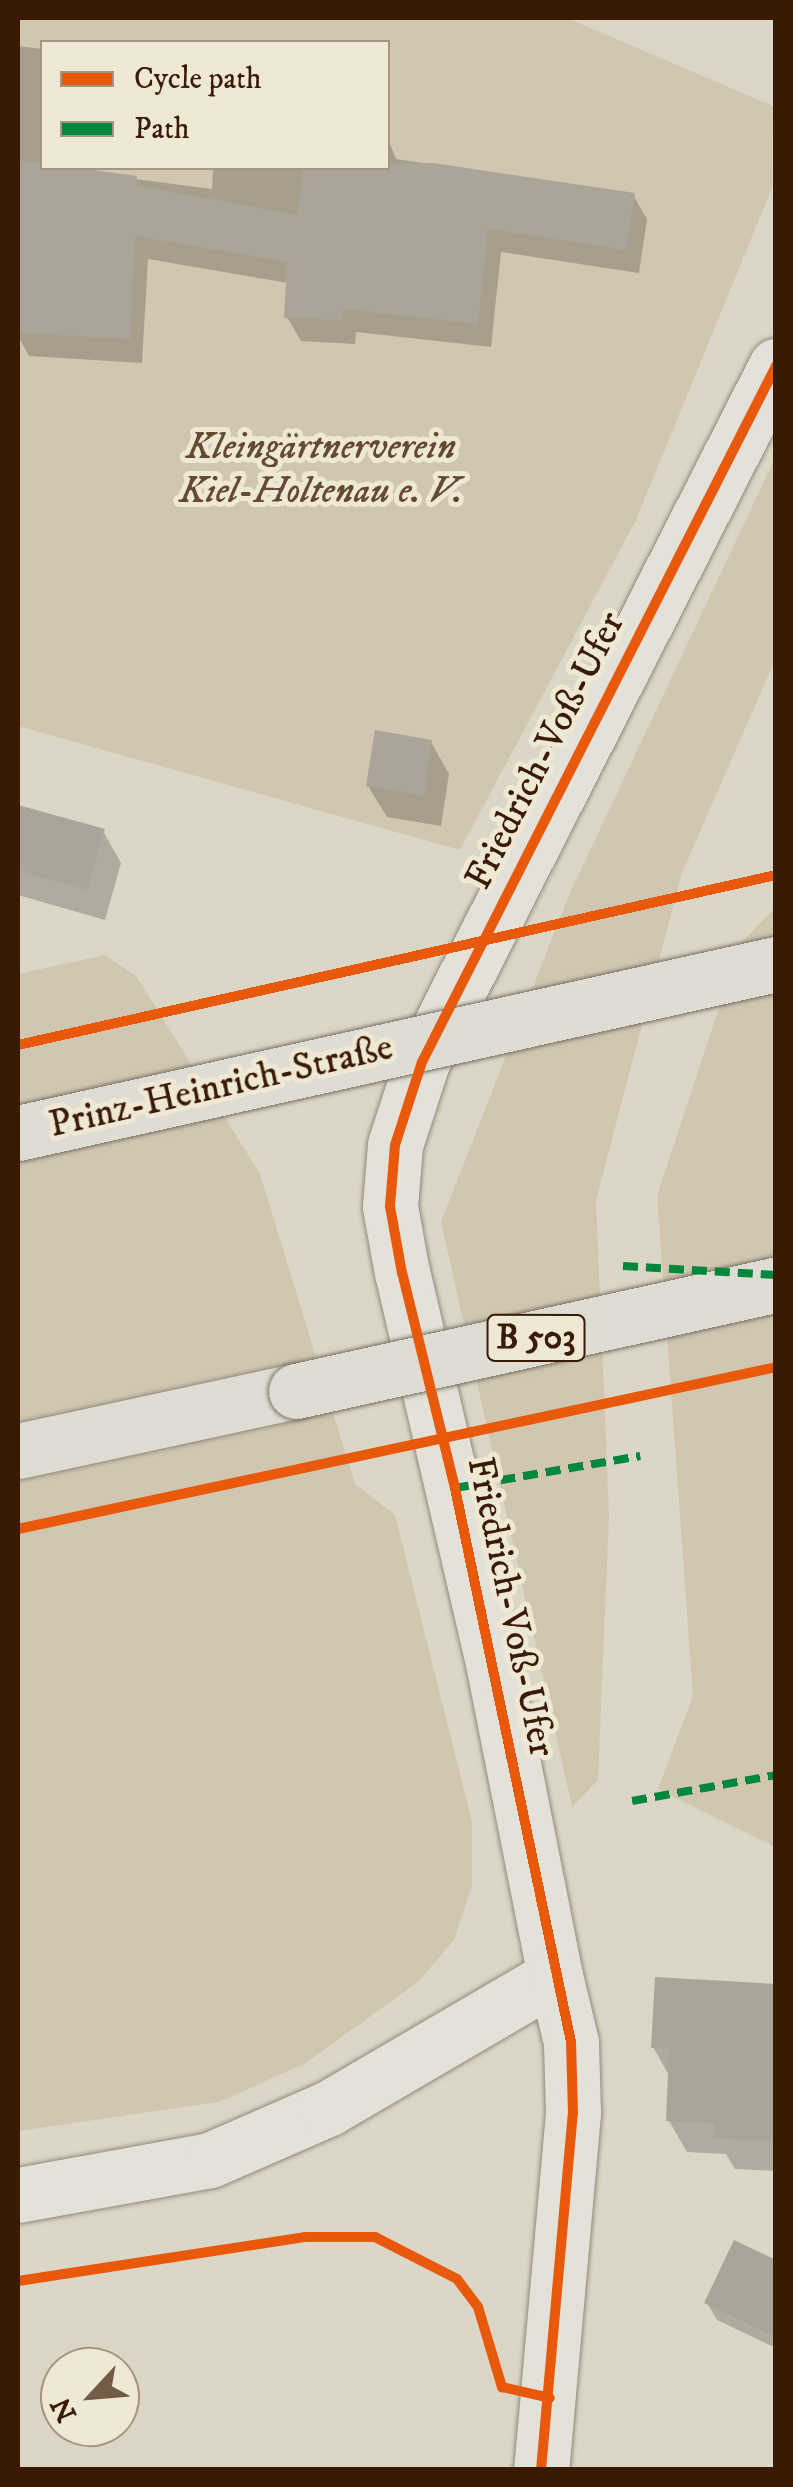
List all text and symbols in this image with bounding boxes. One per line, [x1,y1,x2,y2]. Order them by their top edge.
legend [40,40,390,170]
text: Cycle path [134,61,262,98]
text: Path [134,111,190,148]
park label: Kleingärtnerverein Kiel-Holtenau e. V. [179,425,463,514]
street label: Friedrich-Voß-Ufer [456,605,636,897]
street label: Prinz-Heinrich-Straße [45,1025,397,1149]
road number: B 503 [486,1308,586,1368]
street label: Friedrich-Voß-Ufer [456,1453,564,1761]
north arrow [40,2347,140,2447]
text: N [44,2392,85,2428]

